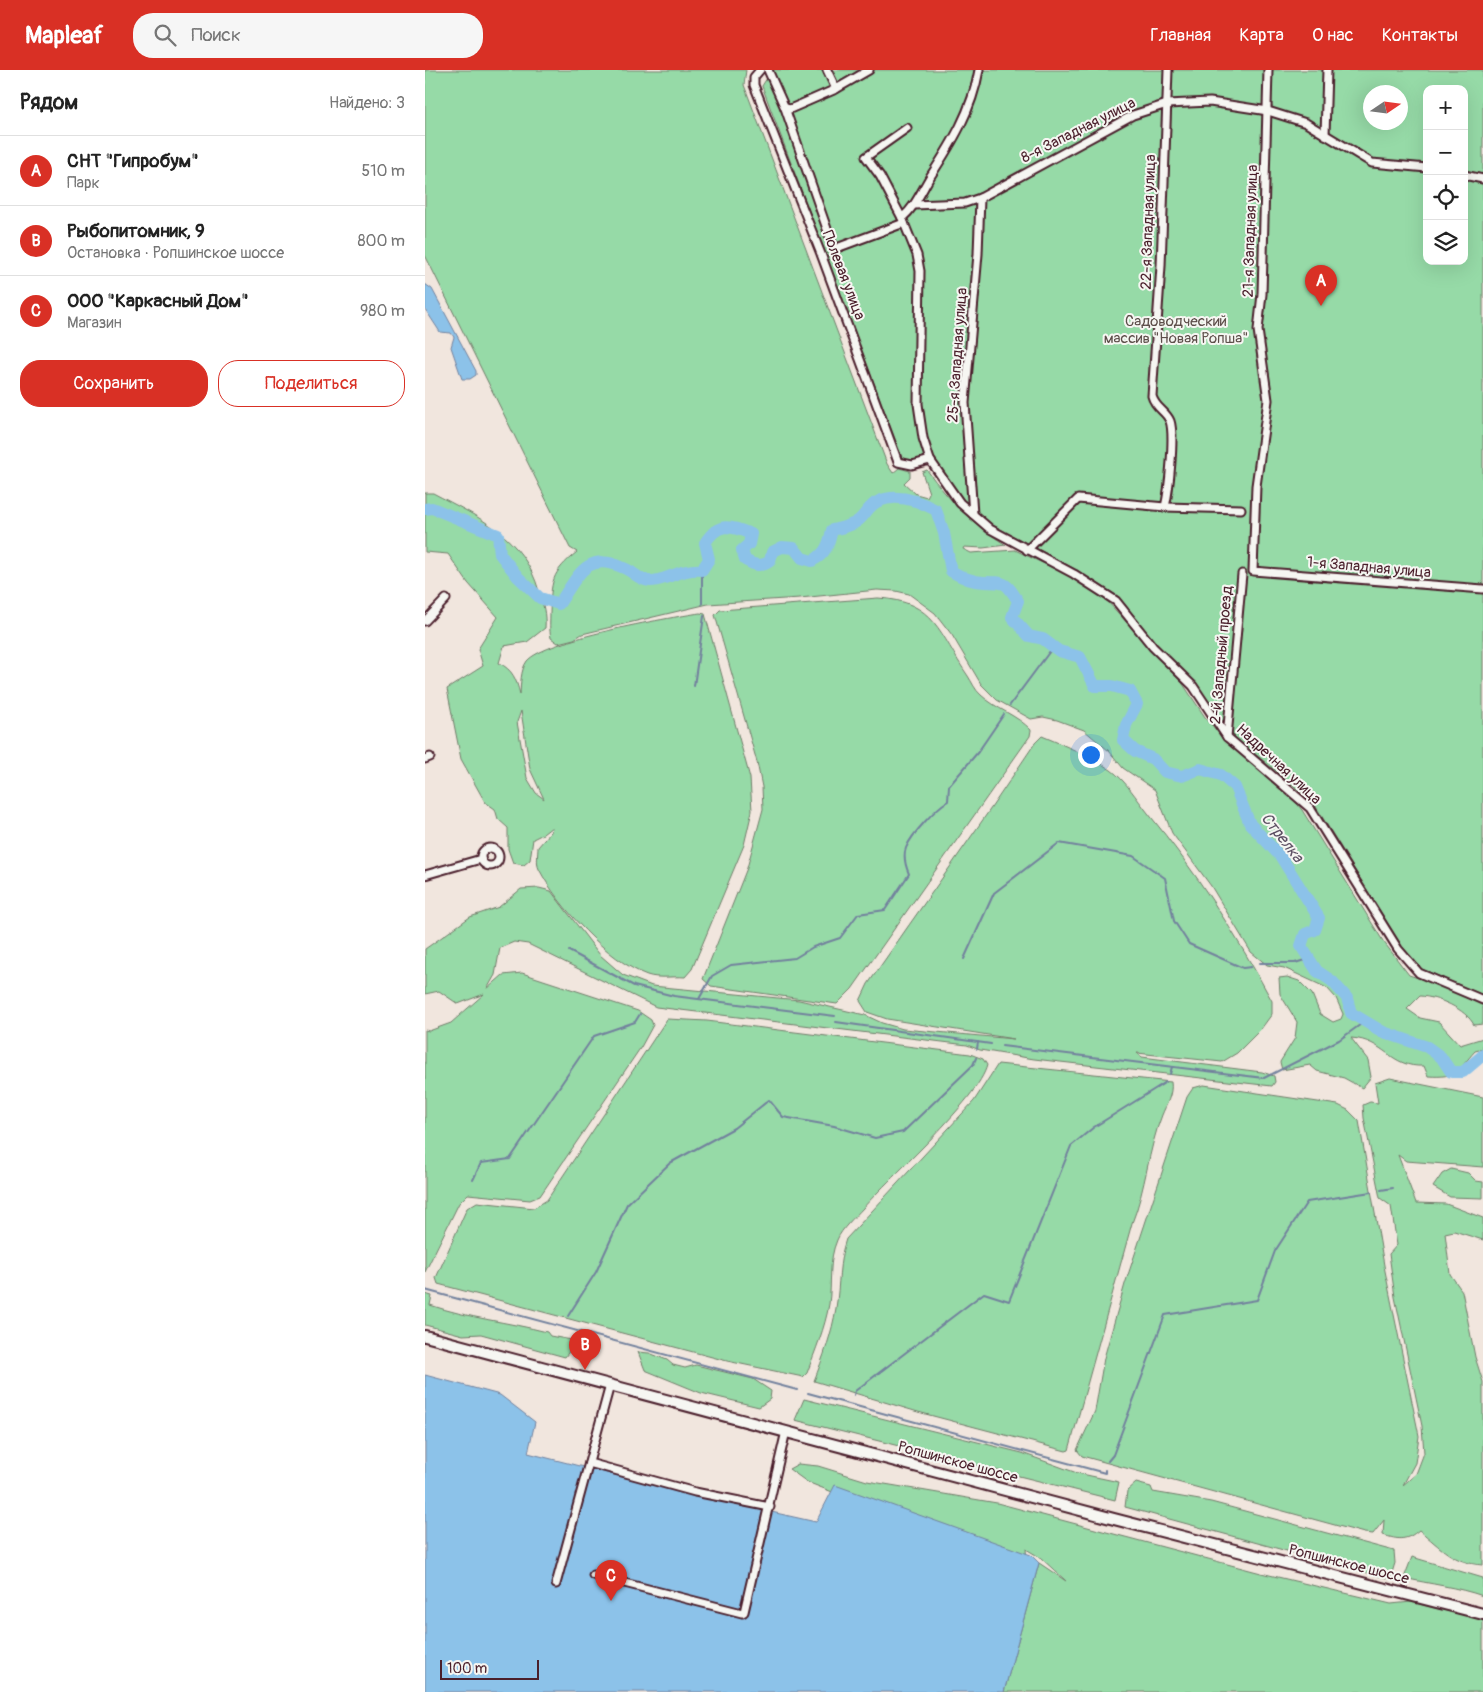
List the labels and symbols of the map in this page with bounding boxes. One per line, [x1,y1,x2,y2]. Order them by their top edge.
north arrow [1363,85,1408,130]
street label: 8-я Западная улица [1018,93,1139,168]
street label: 22-я Западная улица [1137,154,1160,290]
street label: 21-я Западная улица [1239,164,1262,298]
street label: Полевая улица [818,228,869,323]
pin: A [1305,265,1337,306]
street label: 25-я Западная улица [943,287,972,423]
park label: Садоводческий массив "Новая Ропша" [1104,312,1248,348]
street label: 1-я Западная улица [1306,553,1432,582]
street label: 2-й Западный проезд [1206,585,1237,725]
street label: Надречная улица [1232,720,1325,809]
your location [1078,742,1104,768]
water label: Стрелка [1257,809,1309,868]
pin: B [569,1329,601,1370]
street label: Ропшинское шоссе [896,1437,1020,1488]
street label: Ропшинское шоссе [1287,1540,1412,1589]
pin: C [595,1560,627,1601]
scale bar [440,1657,539,1680]

